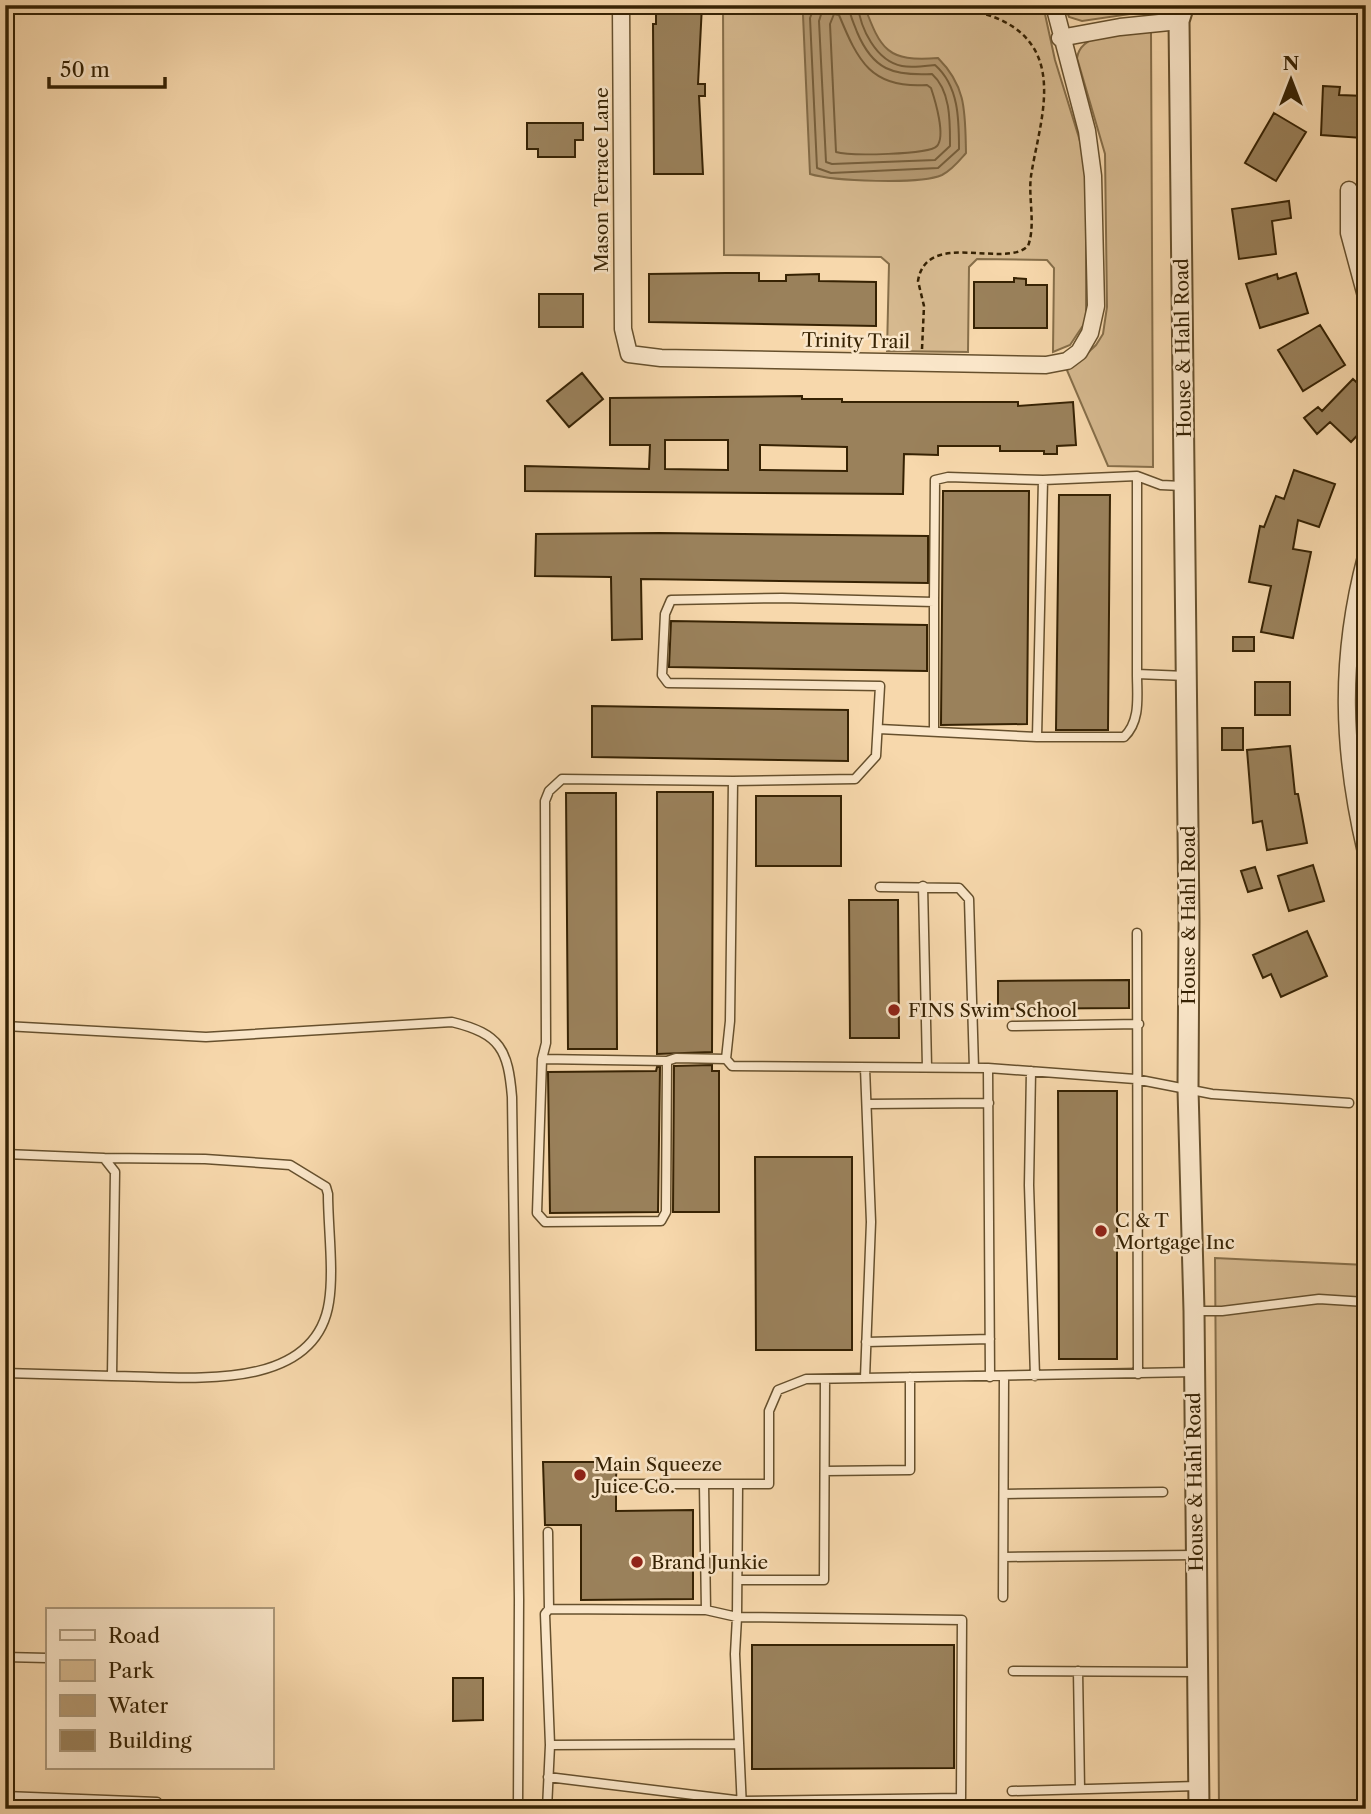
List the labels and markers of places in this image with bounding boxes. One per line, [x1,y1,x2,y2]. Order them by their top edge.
place label: FINS Swim School [908,999,1078,1022]
marker: FINS Swim School [886,1002,902,1018]
place label: C & T Mortgage Inc [1115,1209,1235,1254]
marker: C & T Mortgage Inc [1093,1223,1109,1239]
place label: Main Squeeze Juice Co. [591,1453,722,1498]
marker: Main Squeeze Juice Co. [572,1467,588,1483]
place label: Brand Junkie [651,1551,768,1574]
marker: Brand Junkie [629,1554,645,1570]

